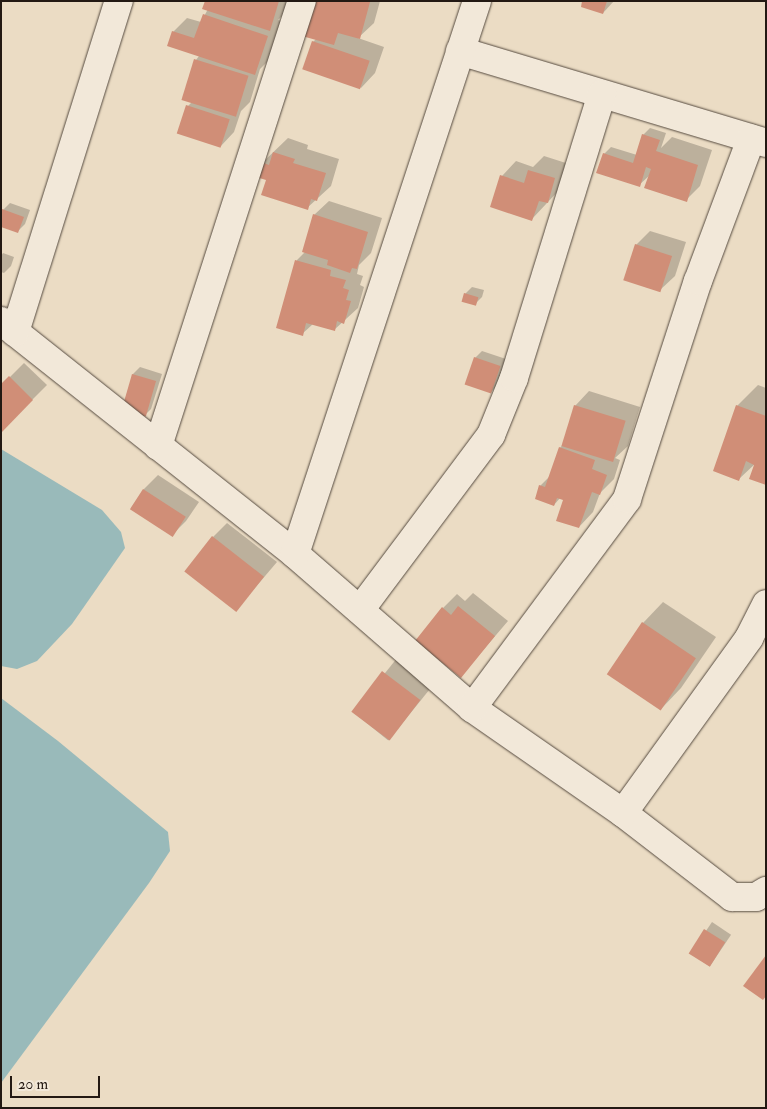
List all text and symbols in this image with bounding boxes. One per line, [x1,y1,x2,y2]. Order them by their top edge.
scale bar [12,1066,102,1098]
text: 20 m [18,1075,48,1094]

